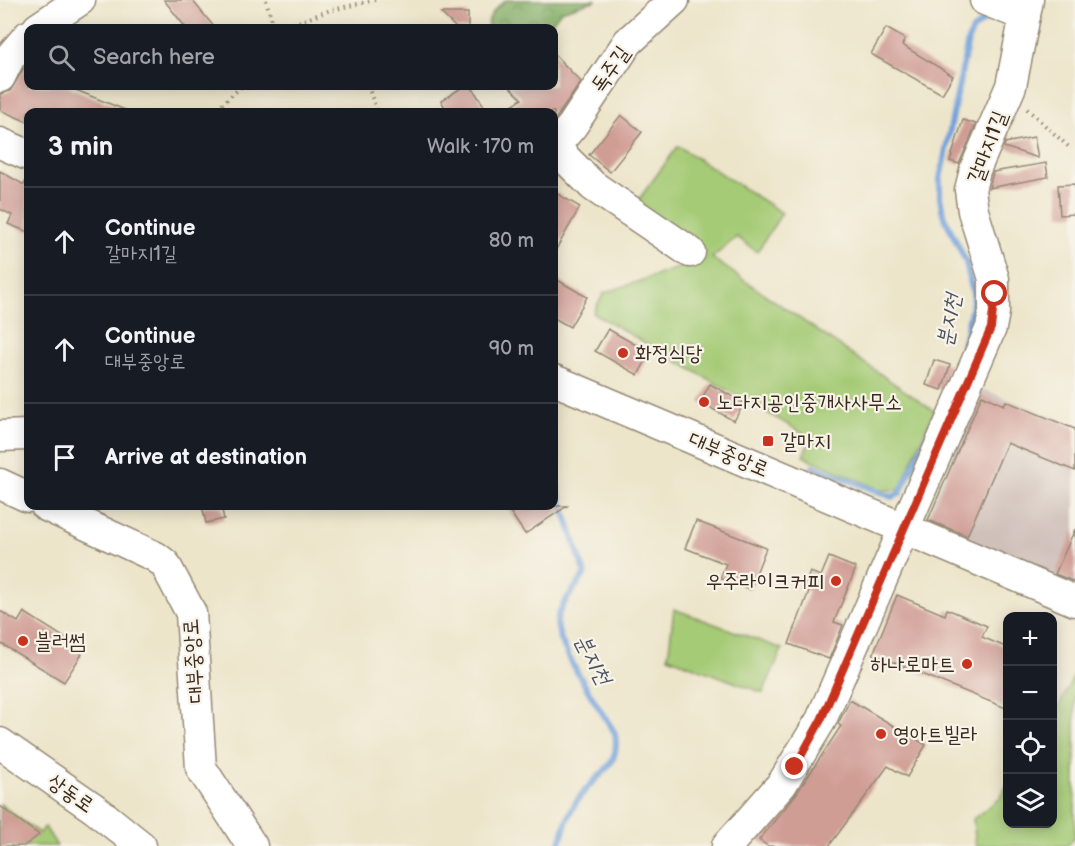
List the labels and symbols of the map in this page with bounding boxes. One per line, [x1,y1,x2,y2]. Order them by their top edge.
street label: 독주길 [586,41,635,97]
street label: 갈마지1길 [962,107,1013,187]
route start [981,280,1007,306]
water label: 분지천 [932,290,968,349]
place label: 화정식당 [635,341,703,366]
marker: 화정식당 [616,346,630,360]
place label: 노다지공인중개사사무소 [716,390,902,415]
marker: 노다지공인중개사사무소 [697,395,711,409]
street label: 대부중앙로 [685,426,773,482]
place label: 갈마지 [780,429,831,454]
marker: 갈마지 [761,434,775,448]
place label: 우주라이크커피 [706,569,824,594]
marker: 우주라이크커피 [829,574,843,588]
street label: 대부중앙로 [178,618,209,704]
place label: 블러썸 [35,629,86,654]
water label: 분지천 [568,630,618,692]
marker: 블러썸 [16,634,30,648]
place label: 하나로마트 [871,652,955,677]
marker: 하나로마트 [960,657,974,671]
place label: 영아트빌라 [893,722,978,747]
marker: 영아트빌라 [874,727,888,741]
route end [781,753,807,779]
street label: 상동로 [43,769,99,818]

